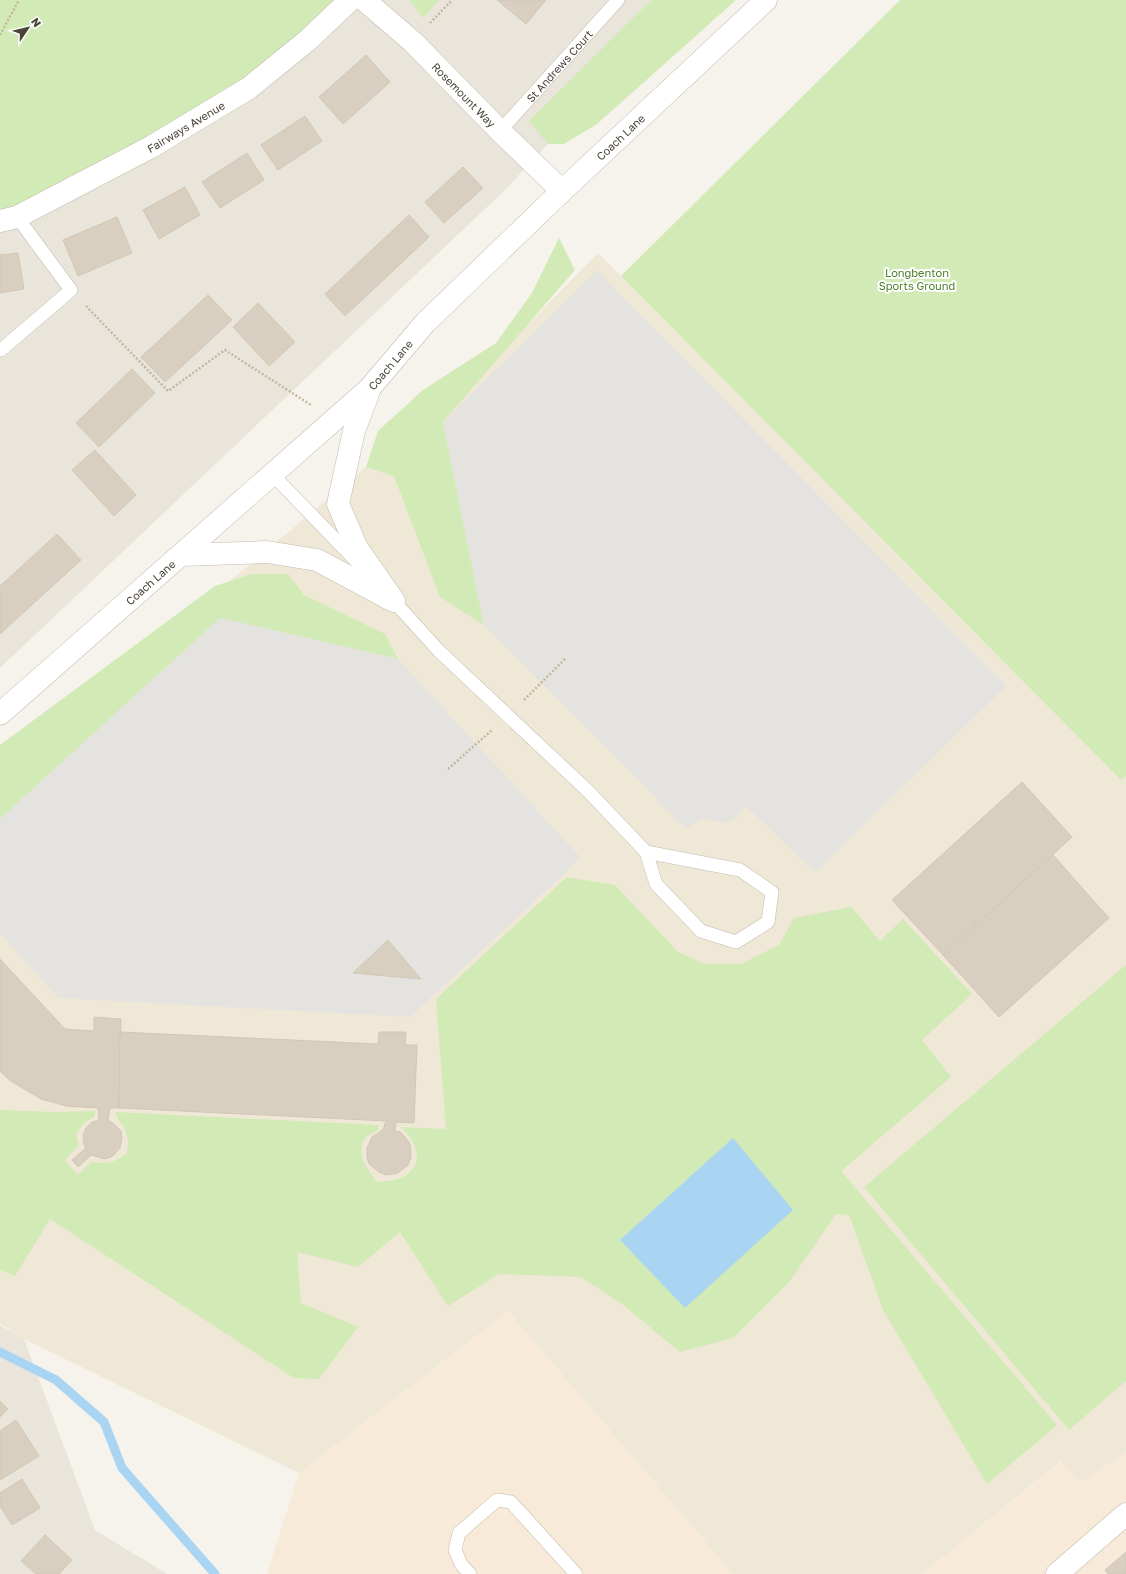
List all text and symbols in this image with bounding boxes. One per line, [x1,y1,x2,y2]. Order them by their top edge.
north arrow [8,8,48,48]
text: N [29,15,44,29]
street label: St Andrews Court [523,27,595,104]
street label: Rosemount Way [430,59,499,130]
street label: Fairways Avenue [145,98,227,155]
street label: Coach Lane [593,111,647,162]
park label: Longbenton Sports Ground [879,266,955,292]
street label: Coach Lane [365,337,415,392]
street label: Coach Lane [123,557,177,607]

